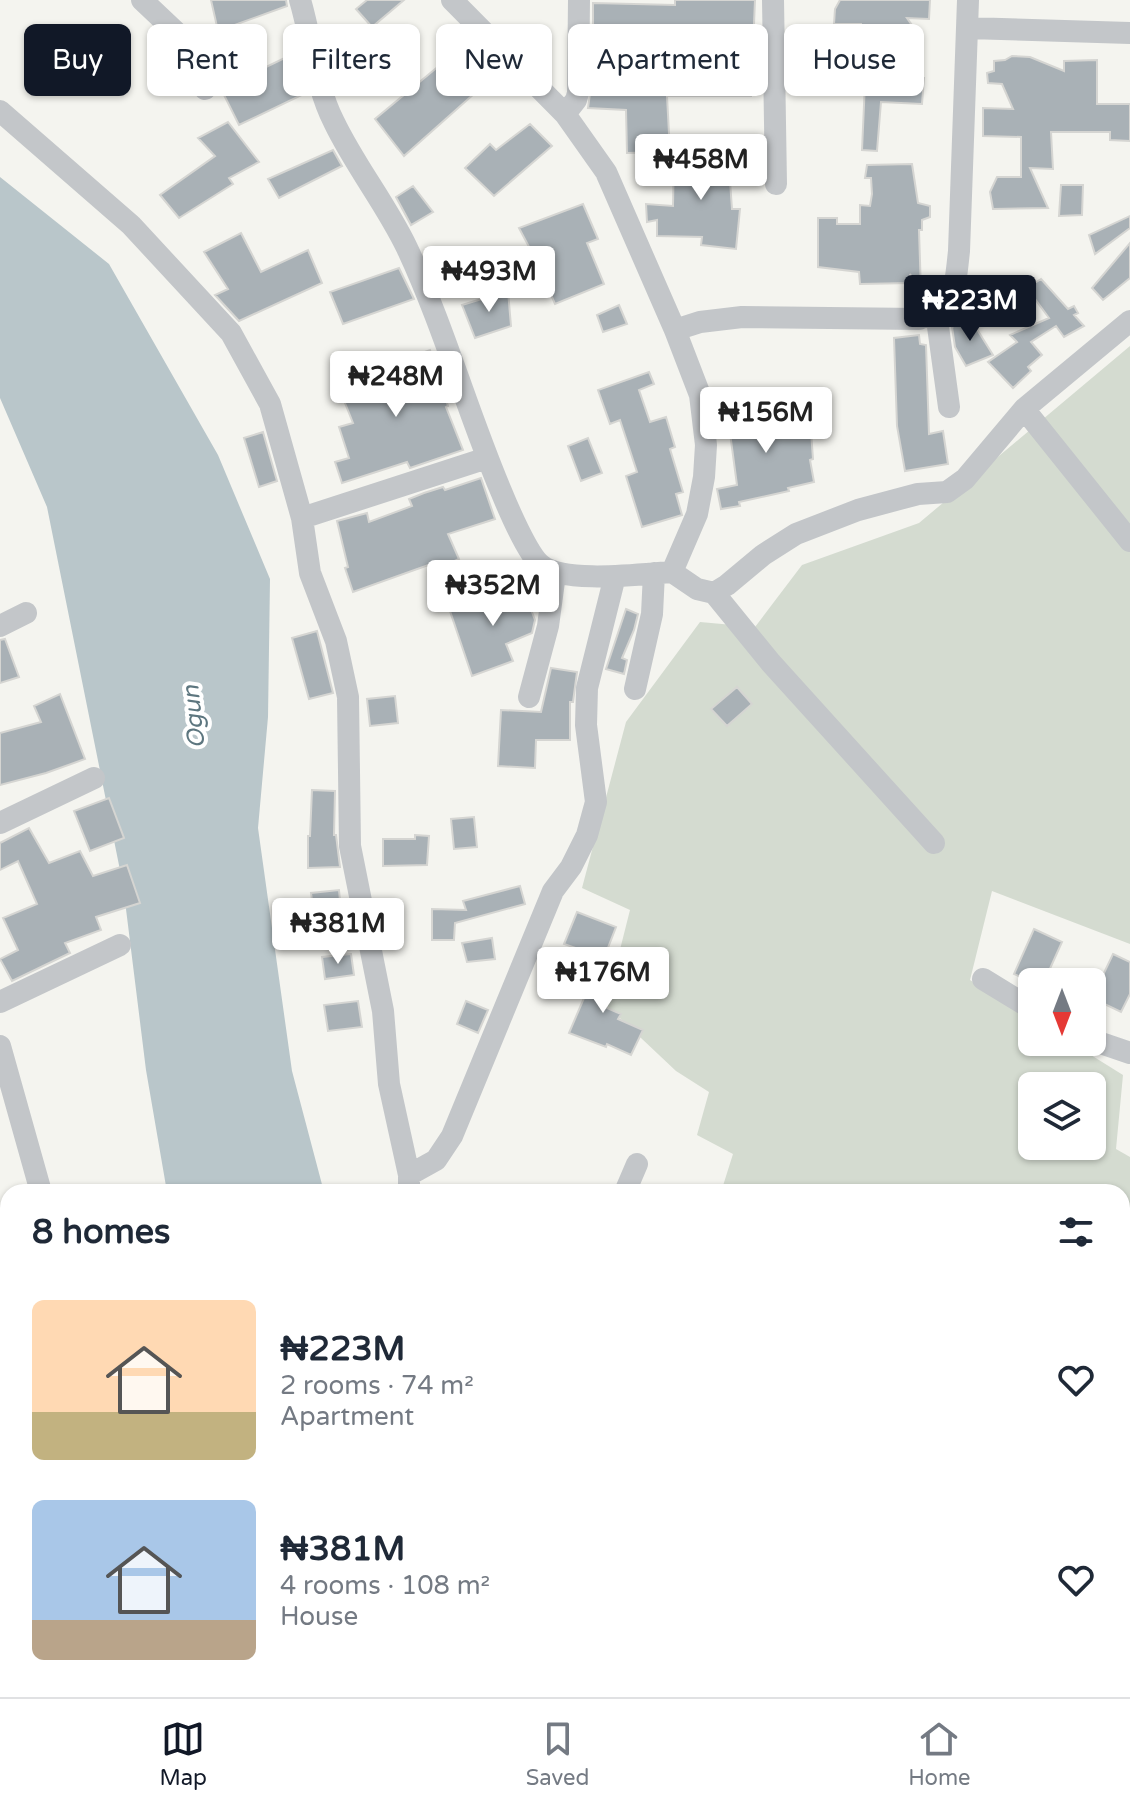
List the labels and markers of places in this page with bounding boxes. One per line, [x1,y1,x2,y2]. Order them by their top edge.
pin: ₦458M [645,134,757,202]
pin: ₦493M [433,246,545,314]
pin: ₦223M [914,275,1026,343]
pin: ₦248M [340,351,452,419]
pin: ₦156M [710,387,822,455]
pin: ₦352M [437,560,549,628]
pin: ₦381M [282,898,394,966]
pin: ₦176M [547,947,659,1015]

